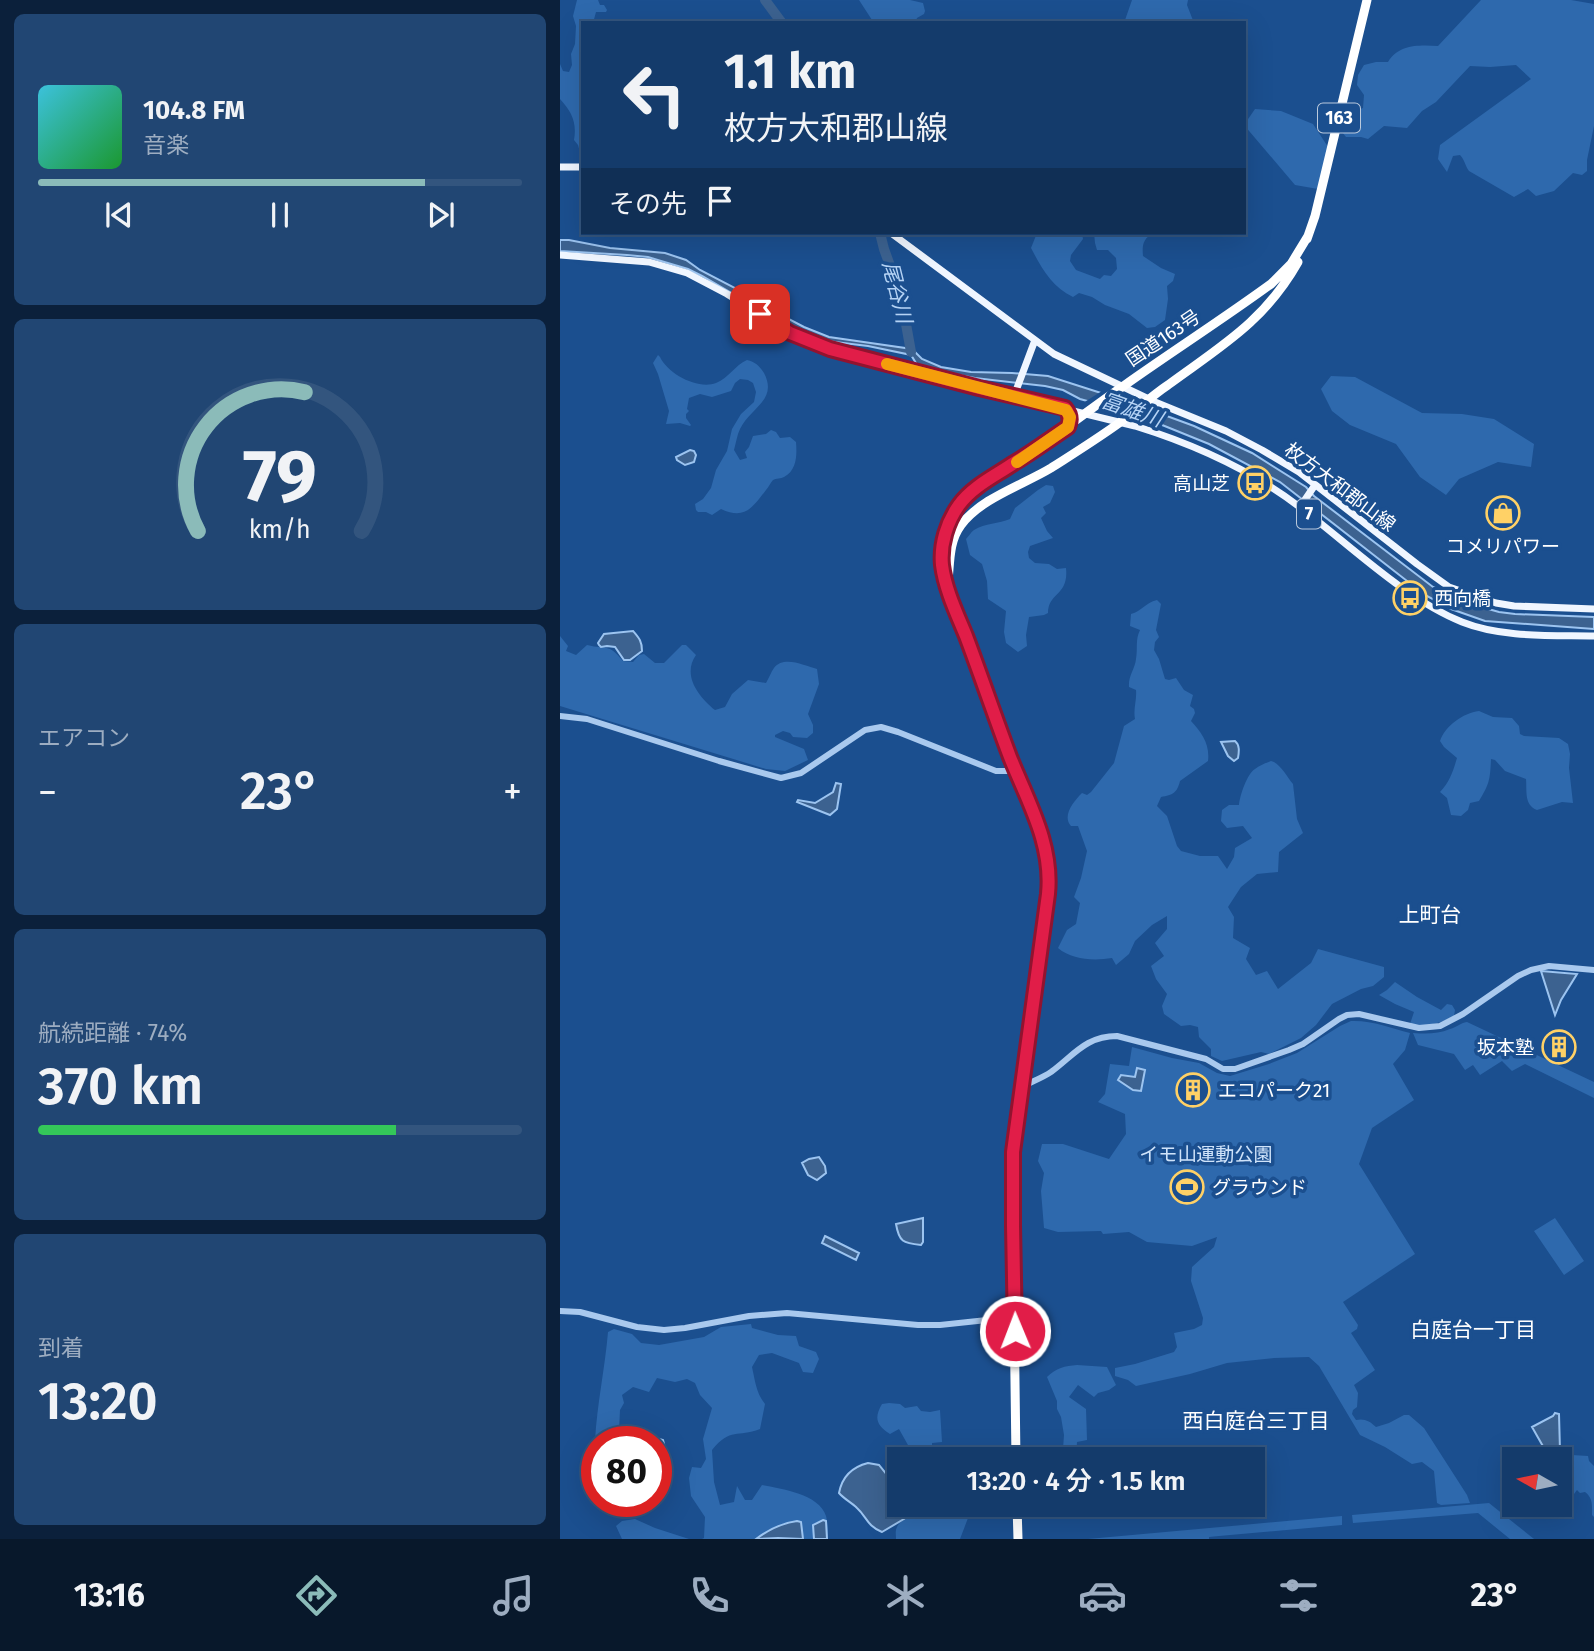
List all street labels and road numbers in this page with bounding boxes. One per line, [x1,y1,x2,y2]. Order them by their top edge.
road number: 163 [1318,104,1360,132]
street label: 国道163号 [1121,305,1205,371]
street label: 枚方大和郡山線 [1280,438,1400,536]
road number: 7 [1297,500,1321,528]

